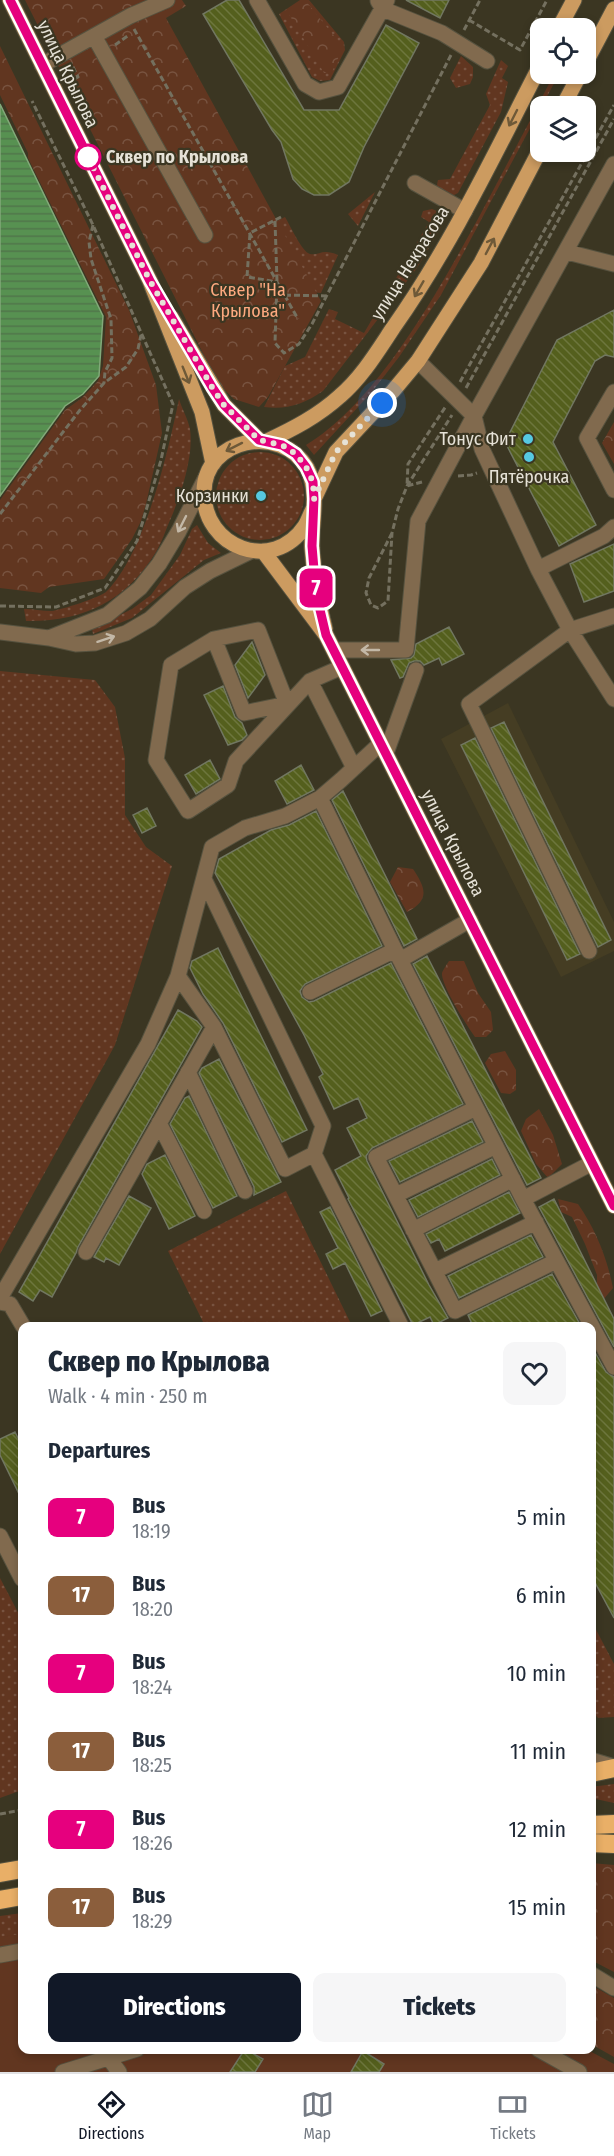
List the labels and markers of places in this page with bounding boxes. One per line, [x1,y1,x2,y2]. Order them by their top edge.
marker: Сквер по Крылова [75,144,101,170]
place label: Сквер по Крылова [106,146,248,168]
place label: Тонус Фит [439,428,517,450]
marker: Тонус Фит [521,432,535,446]
marker: Пятёрочка [522,450,536,464]
place label: Пятёрочка [489,466,569,488]
place label: Корзинки [176,485,249,507]
marker: Корзинки [254,489,268,503]

